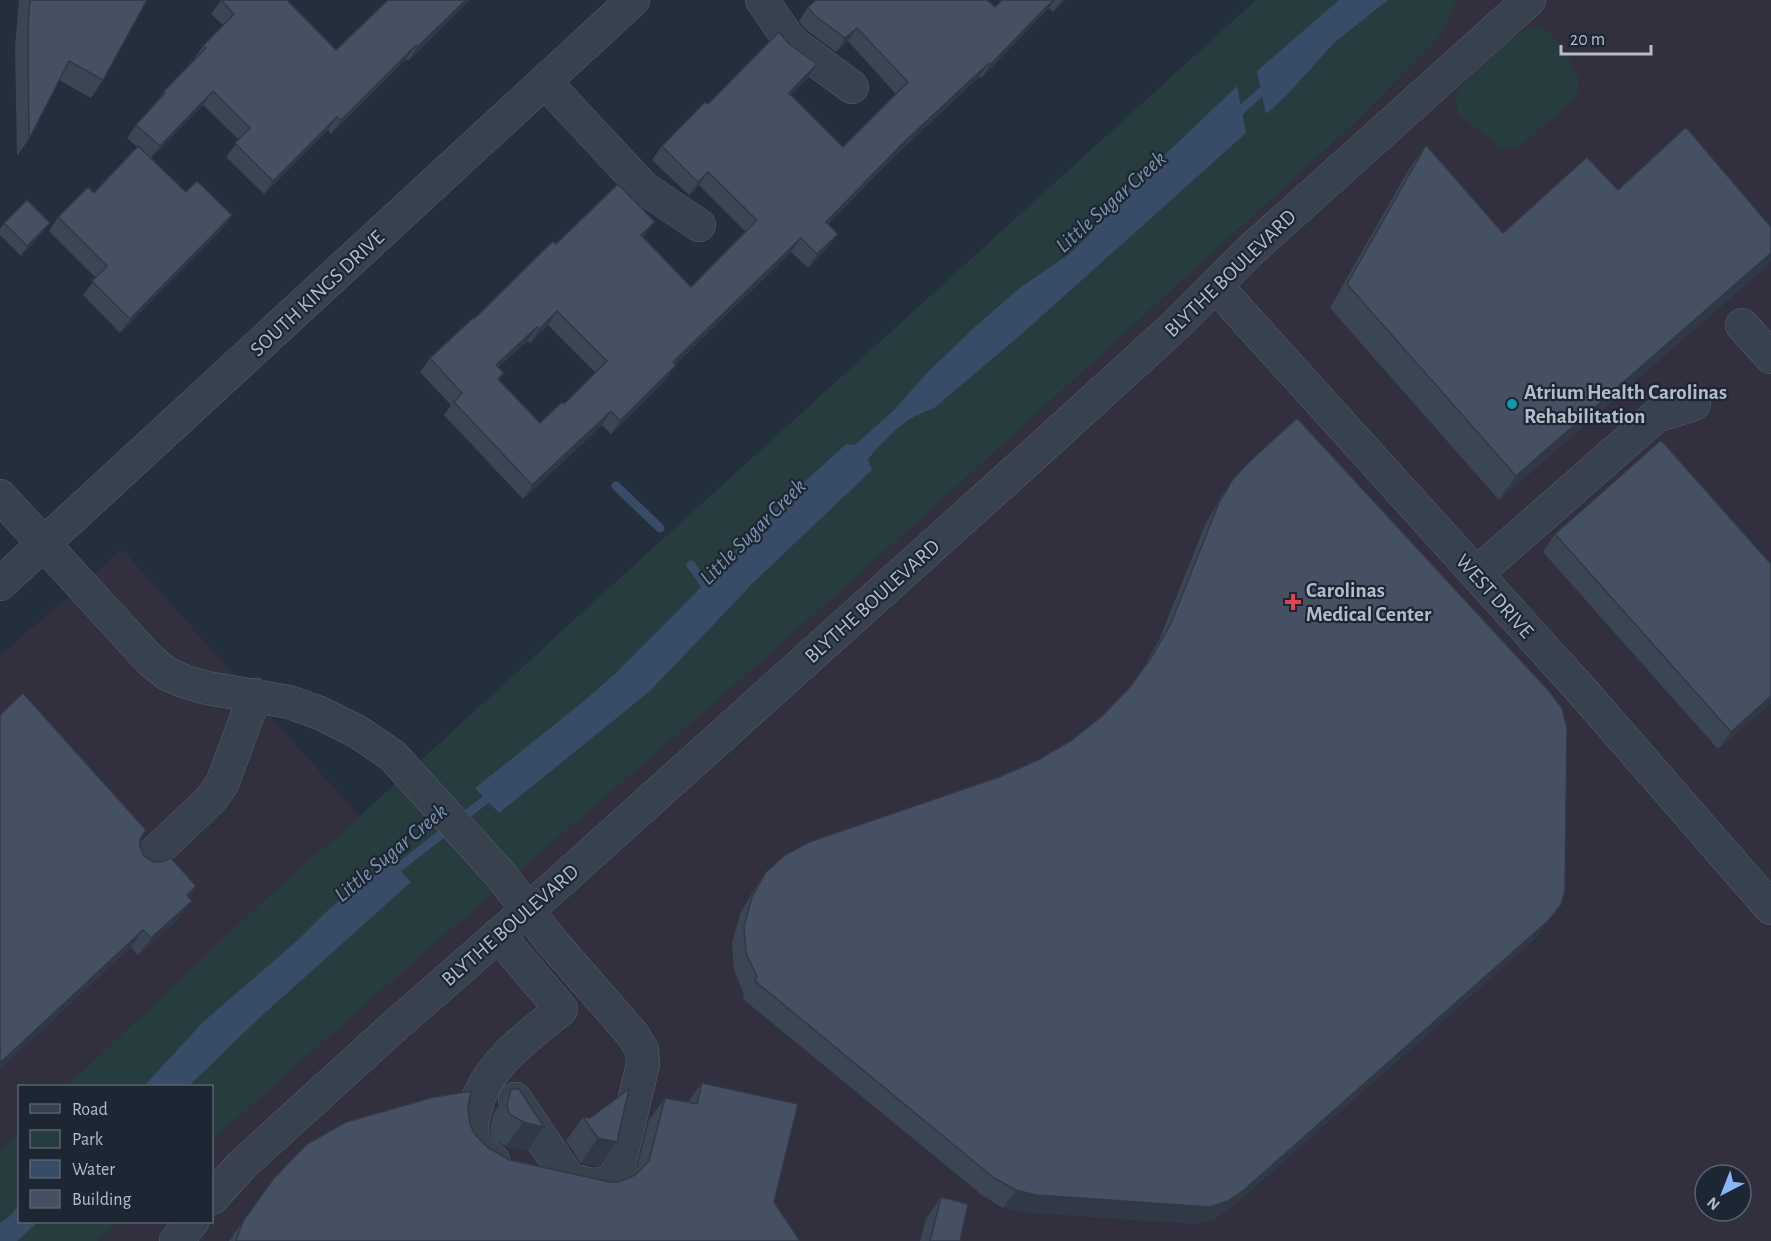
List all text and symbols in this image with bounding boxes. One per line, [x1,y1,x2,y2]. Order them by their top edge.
scale bar [1561,18,1651,56]
text: 20 m [1570,31,1605,49]
water label: Little Sugar Creek [1051,147,1170,257]
street label: BLYTHE BOULEVARD [1161,206,1300,341]
street label: SOUTH KINGS DRIVE [247,226,388,360]
place label: Atrium Health Carolinas Rehabilitation [1524,382,1727,427]
marker: Atrium Health Carolinas Rehabilitation [1505,397,1519,411]
water label: Little Sugar Creek [696,475,810,589]
street label: BLYTHE BOULEVARD [801,535,944,667]
street label: WEST DRIVE [1452,550,1537,642]
place label: Carolinas Medical Center [1306,580,1432,625]
marker: Carolinas Medical Center [1284,593,1302,611]
water label: Little Sugar Creek [330,799,451,906]
street label: BLYTHE BOULEVARD [438,861,583,990]
legend [18,1085,213,1223]
text: Road [72,1101,108,1119]
text: Park [72,1131,104,1149]
text: Water [72,1161,115,1179]
north arrow [1693,1163,1753,1223]
text: Building [72,1191,132,1209]
text: N [1704,1194,1723,1213]

